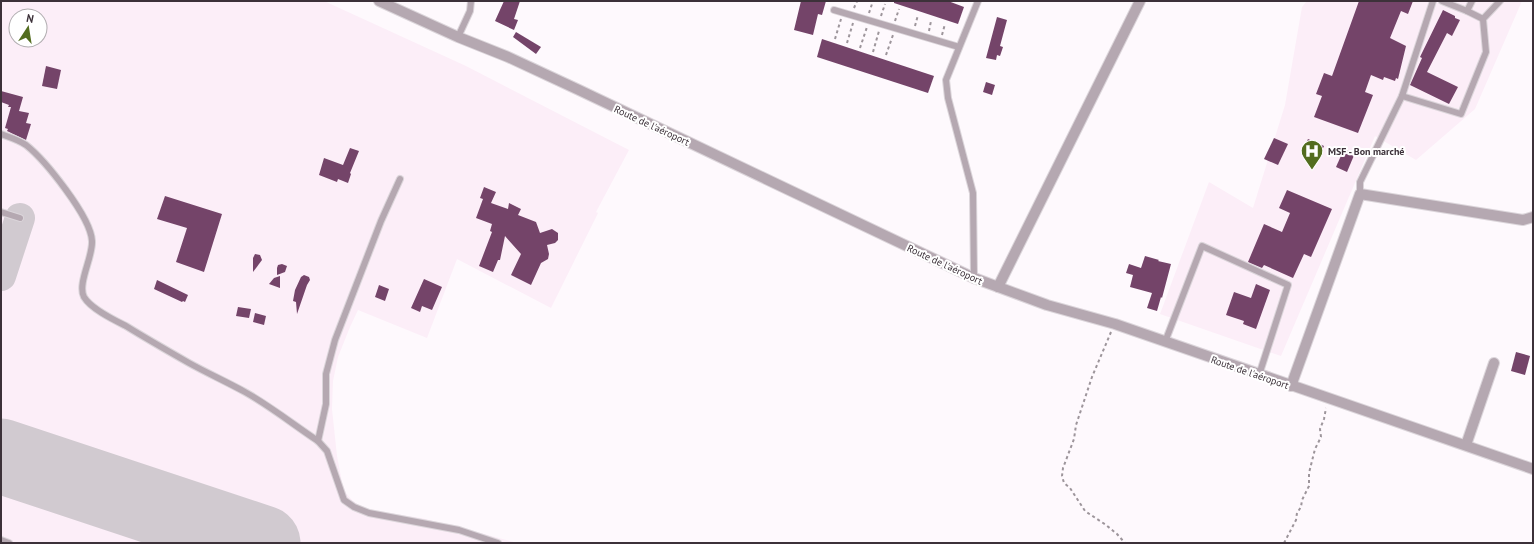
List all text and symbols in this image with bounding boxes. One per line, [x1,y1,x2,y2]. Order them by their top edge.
north arrow [8,8,48,48]
text: N [25,11,35,26]
street label: Route de l'aéroport [612,102,692,149]
hospital icon: MSF - Bon marché [1299,138,1325,171]
place label: MSF - Bon marché [1328,145,1404,158]
street label: Route de l'aéroport [905,241,985,288]
street label: Route de l'aéroport [1209,353,1291,392]

